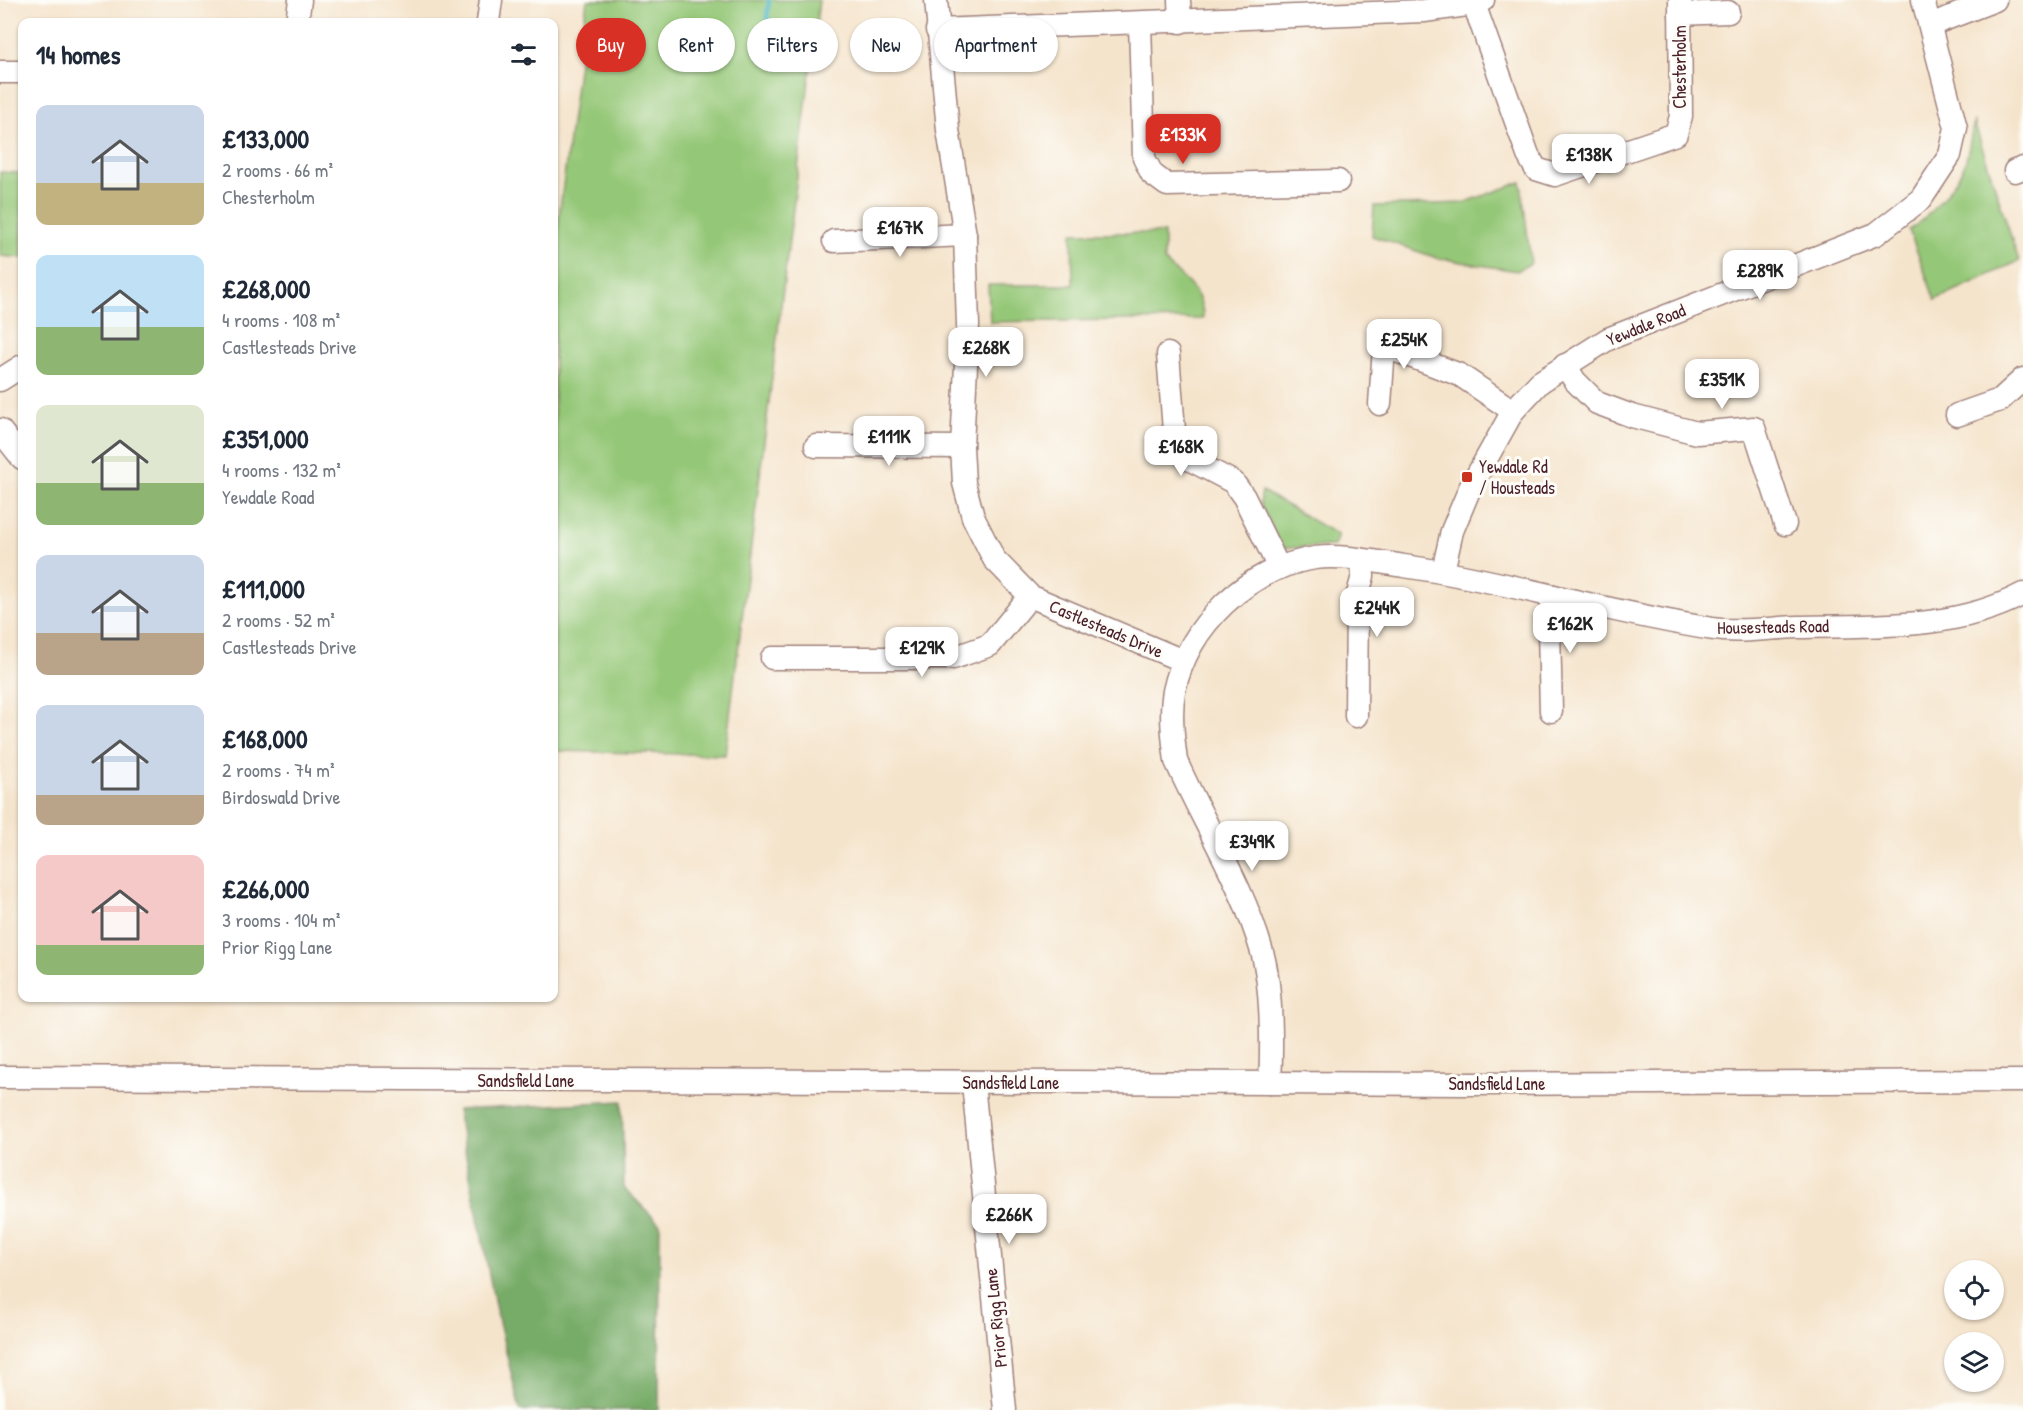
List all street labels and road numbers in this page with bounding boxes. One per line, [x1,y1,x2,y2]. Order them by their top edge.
street label: Chesterholm [1667,25,1692,109]
street label: Yewdale Road [1603,297,1689,352]
street label: Castlesteads Drive [1045,593,1167,664]
street label: Housesteads Road [1717,613,1829,640]
street label: Sandsfield Lane [478,1068,574,1093]
street label: Sandsfield Lane [963,1070,1059,1095]
street label: Sandsfield Lane [1449,1071,1545,1096]
street label: Prior Rigg Lane [978,1267,1013,1369]

